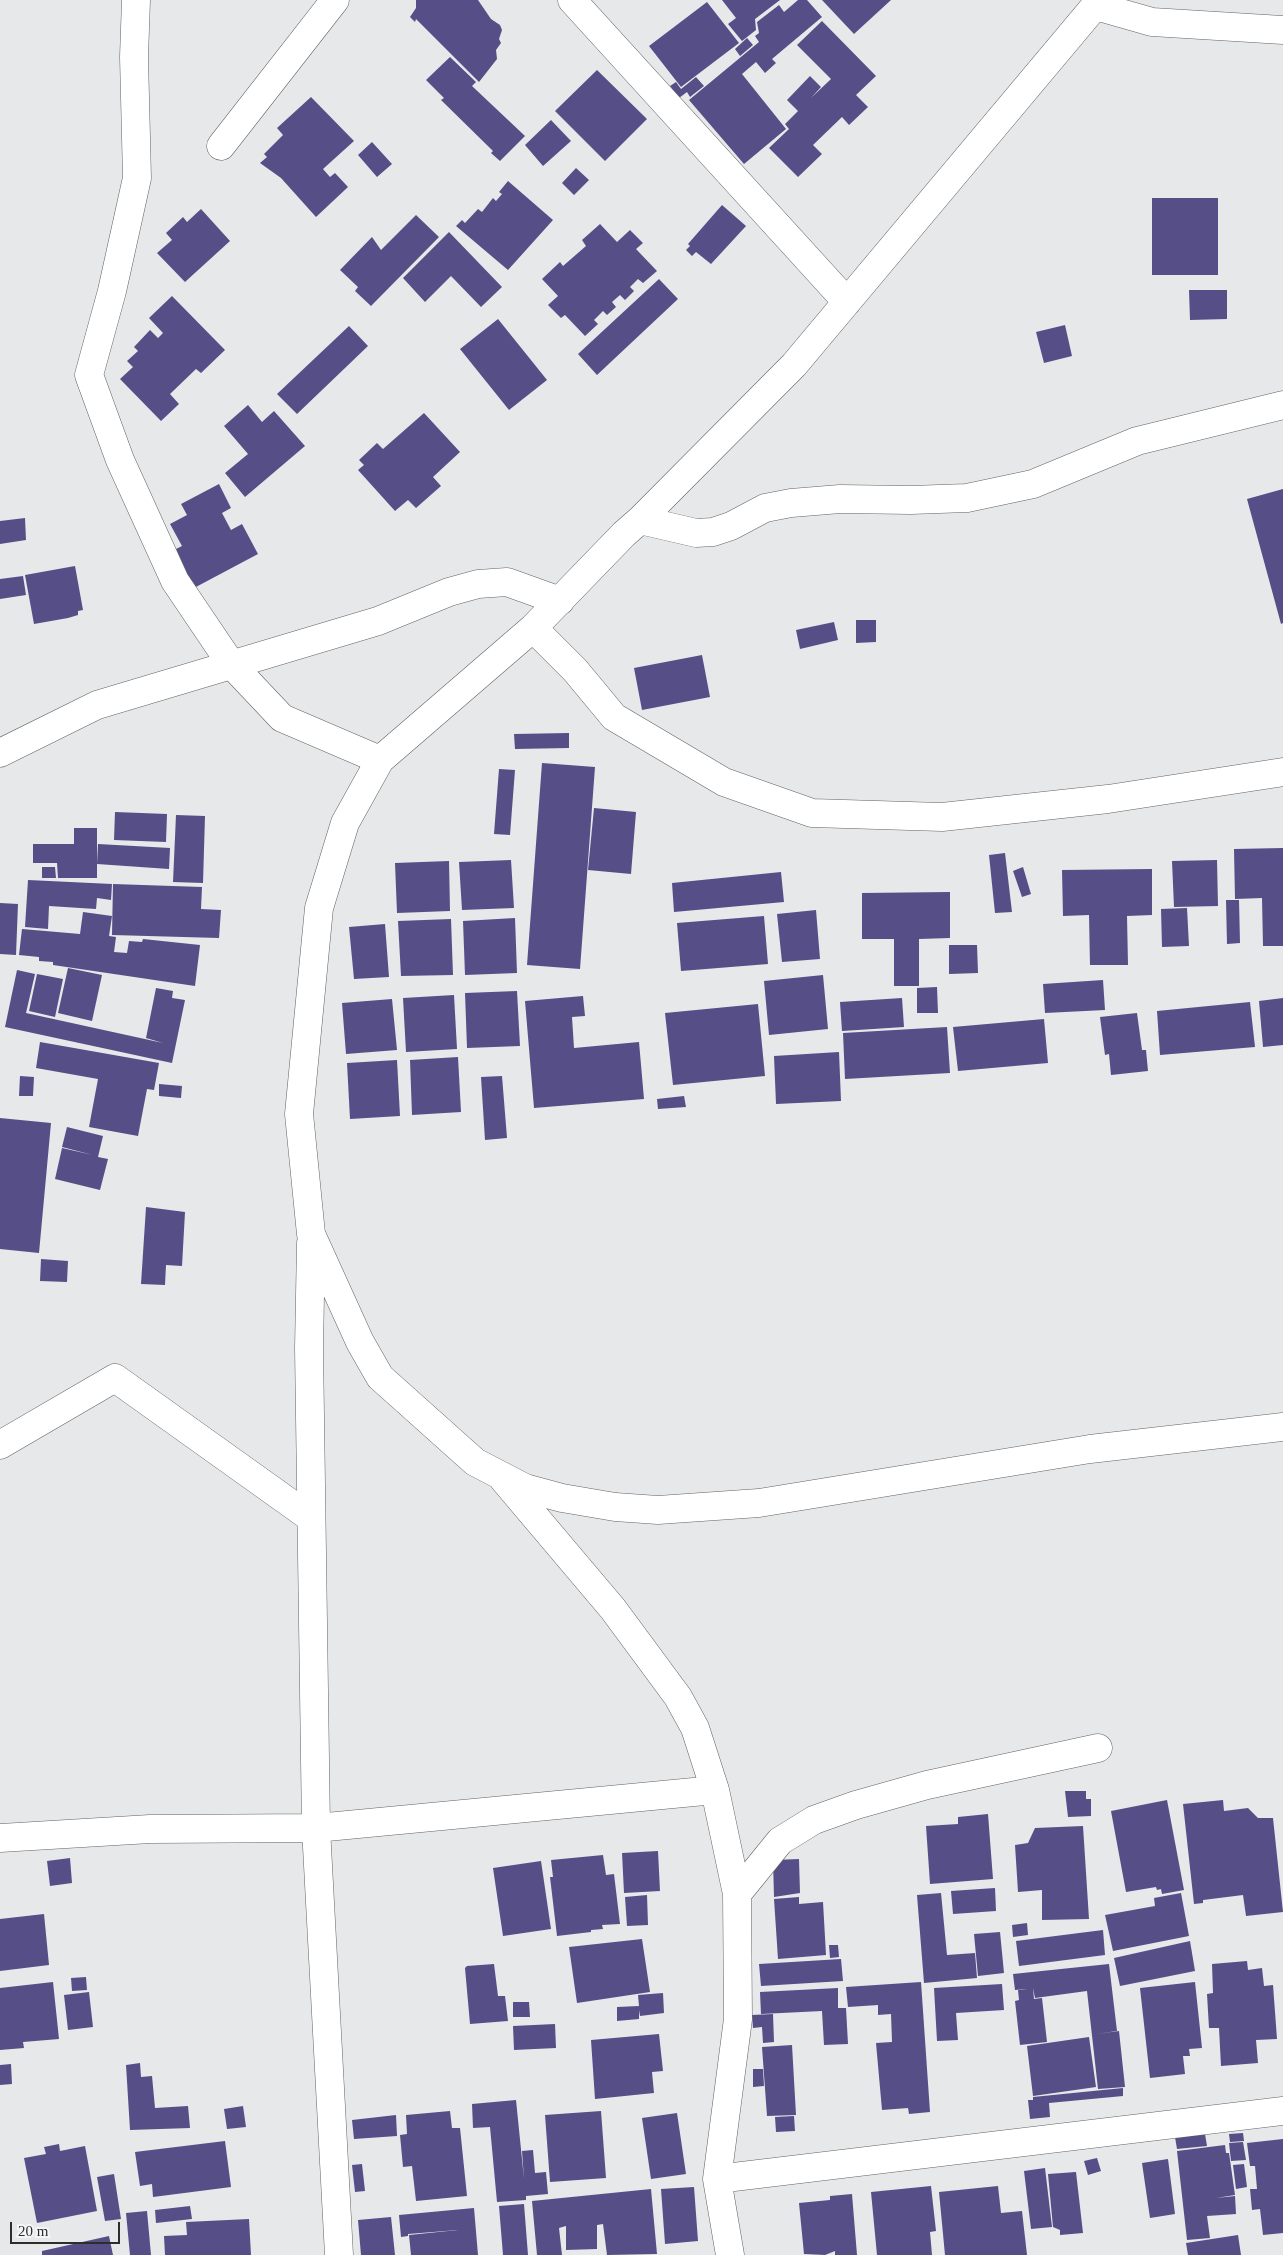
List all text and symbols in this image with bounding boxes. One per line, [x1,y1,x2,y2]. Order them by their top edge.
scale bar [12,2212,122,2244]
text: 20 m [18,2223,48,2239]

